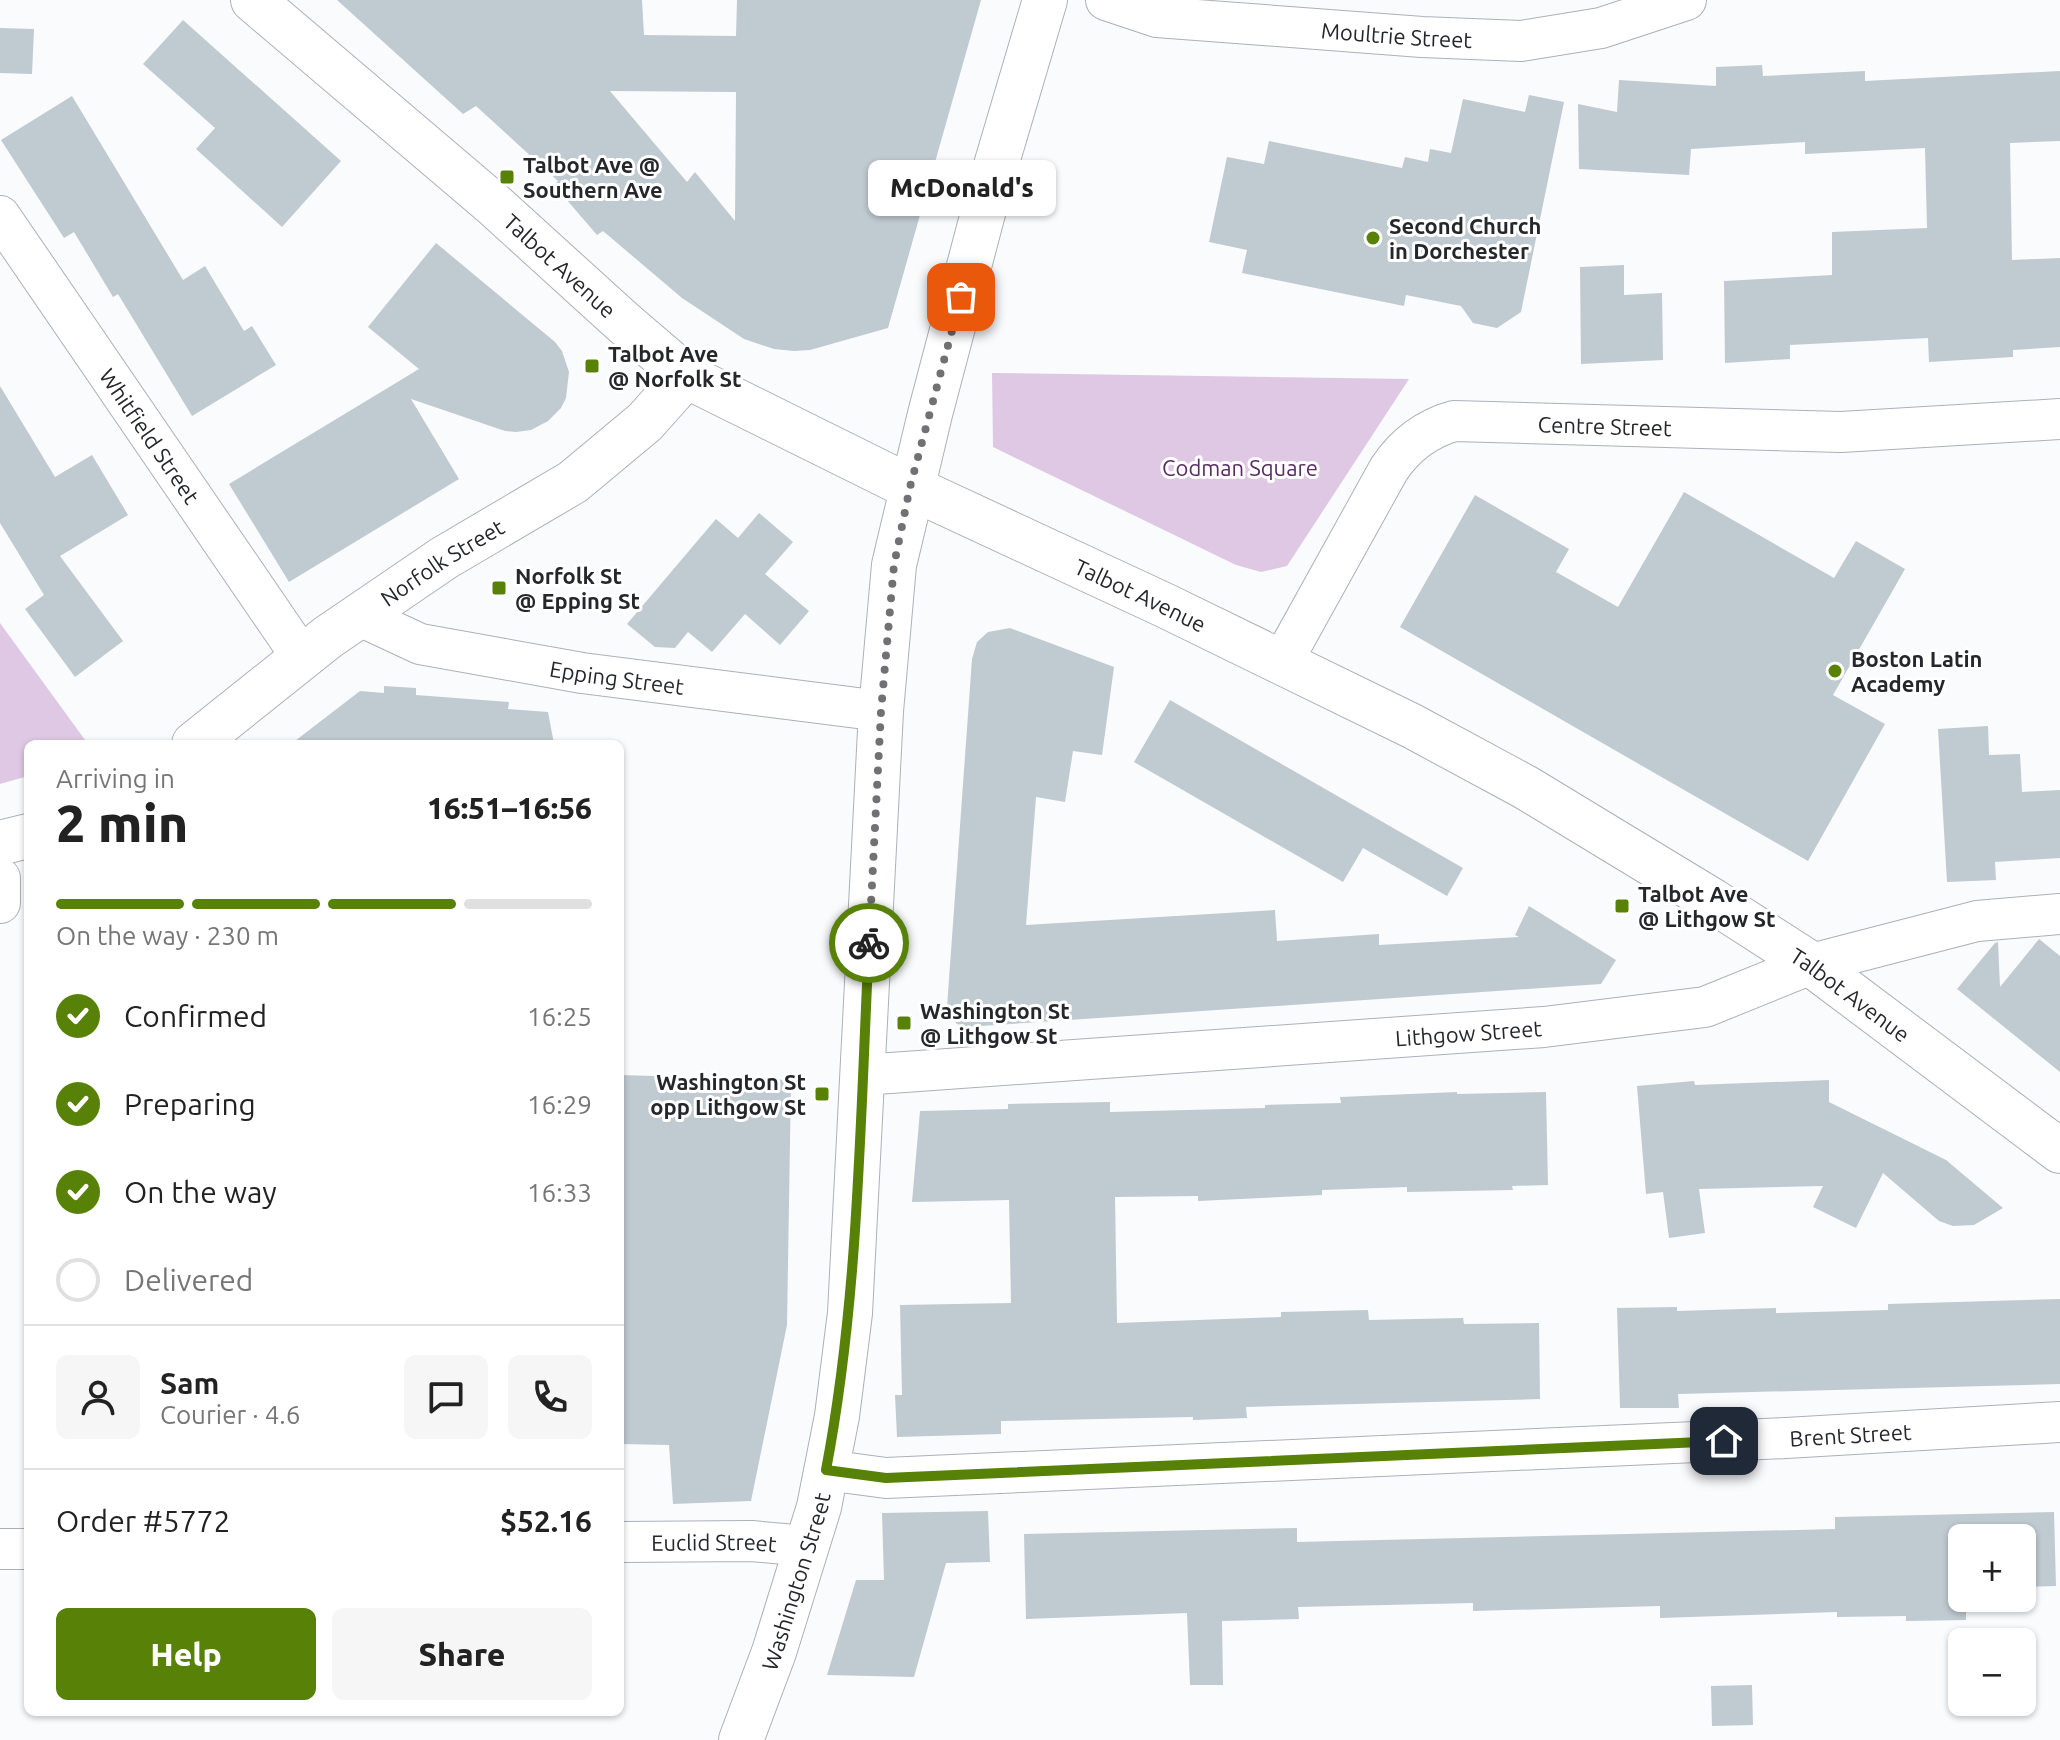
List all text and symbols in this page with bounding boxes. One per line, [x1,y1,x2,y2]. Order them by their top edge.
street label: Moultrie Street [1320,17,1473,52]
place label: Talbot Ave @ Southern Ave [523,152,663,202]
callout: McDonald's [867,161,1055,217]
marker: Talbot Ave @ Southern Ave [498,168,516,186]
text: McDonald's [890,173,1034,202]
street label: Talbot Avenue [499,208,621,322]
place label: Second Church in Dorchester [1389,213,1541,263]
marker: Second Church in Dorchester [1364,229,1382,247]
pin [927,263,995,331]
icon: bag [939,275,983,319]
place label: Talbot Ave @ Norfolk St [608,341,742,391]
marker: Talbot Ave @ Norfolk St [583,357,601,375]
street label: Whitfield Street [95,363,205,508]
street label: Centre Street [1537,411,1672,440]
park label: Codman Square [1162,455,1318,480]
street label: Norfolk Street [375,513,508,610]
street label: Talbot Avenue [1071,553,1210,636]
place label: Norfolk St @ Epping St [515,563,640,613]
marker: Norfolk St @ Epping St [490,579,508,597]
place label: Boston Latin Academy [1851,646,1982,696]
street label: Epping Street [548,655,686,698]
marker: Boston Latin Academy [1826,662,1844,680]
text: Arriving in [56,764,175,793]
text: 16:51–16:56 [427,791,592,825]
text: 2 min [56,794,188,852]
place label: Talbot Ave @ Lithgow St [1638,881,1775,931]
marker: Talbot Ave @ Lithgow St [1613,897,1631,915]
courier [829,903,909,983]
text: On the way · 230 m [56,921,279,950]
icon: bike [847,921,891,965]
street label: Talbot Avenue [1786,942,1915,1046]
icon: check [56,994,100,1038]
place label: Washington St @ Lithgow St [920,998,1070,1048]
text: Confirmed [124,999,267,1033]
text: 16:25 [527,1002,592,1031]
marker: Washington St @ Lithgow St [895,1014,913,1032]
street label: Lithgow Street [1394,1015,1543,1050]
place label: Washington St opp Lithgow St [650,1069,806,1119]
icon: check [56,1082,100,1126]
marker: Washington St opp Lithgow St [813,1085,831,1103]
text: Preparing [124,1087,256,1121]
text: 16:29 [527,1090,592,1119]
icon: check [56,1170,100,1214]
text: On the way [124,1175,277,1209]
text: 16:33 [527,1178,592,1207]
text: Delivered [124,1263,253,1297]
button: person [56,1355,140,1439]
button: chat [404,1355,488,1439]
button: phone [508,1355,592,1439]
text: Sam [160,1366,219,1400]
text: Courier · 4.6 [160,1400,300,1429]
pin [1690,1407,1758,1475]
street label: Brent Street [1789,1418,1913,1450]
icon: home [1702,1419,1746,1463]
street label: Washington Street [756,1490,834,1673]
text: Order #5772 [56,1504,230,1538]
text: $52.16 [500,1504,592,1538]
map controls [1948,1524,2036,1716]
button: + [1948,1524,2036,1612]
street label: Euclid Street [651,1528,778,1556]
button: Help [56,1608,316,1700]
button: Share [332,1608,592,1700]
button: − [1948,1628,2036,1716]

